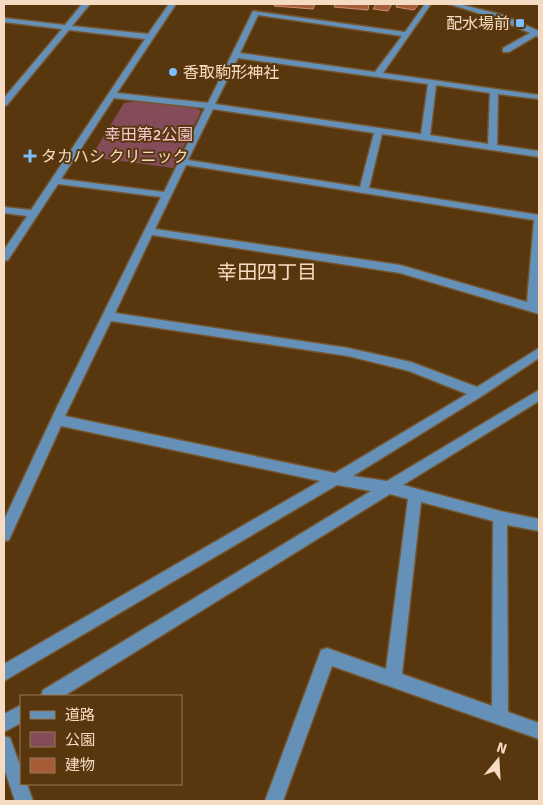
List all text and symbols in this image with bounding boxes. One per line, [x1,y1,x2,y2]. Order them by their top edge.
place label: 配水場前 [446,14,510,34]
marker: 配水場前 [514,17,526,29]
place label: 香取駒形神社 [183,63,279,83]
marker: 香取駒形神社 [167,66,179,78]
park label: 幸田第2公園 [105,125,193,145]
place label: タカハシ クリニック [41,147,189,167]
marker: タカハシ クリニック [23,149,37,163]
district label: 幸田四丁目 [217,260,317,285]
legend [20,695,182,785]
text: 道路 [65,706,95,724]
text: 公園 [65,731,95,749]
north arrow [473,735,523,785]
text: N [495,739,509,758]
text: 建物 [65,756,95,774]

